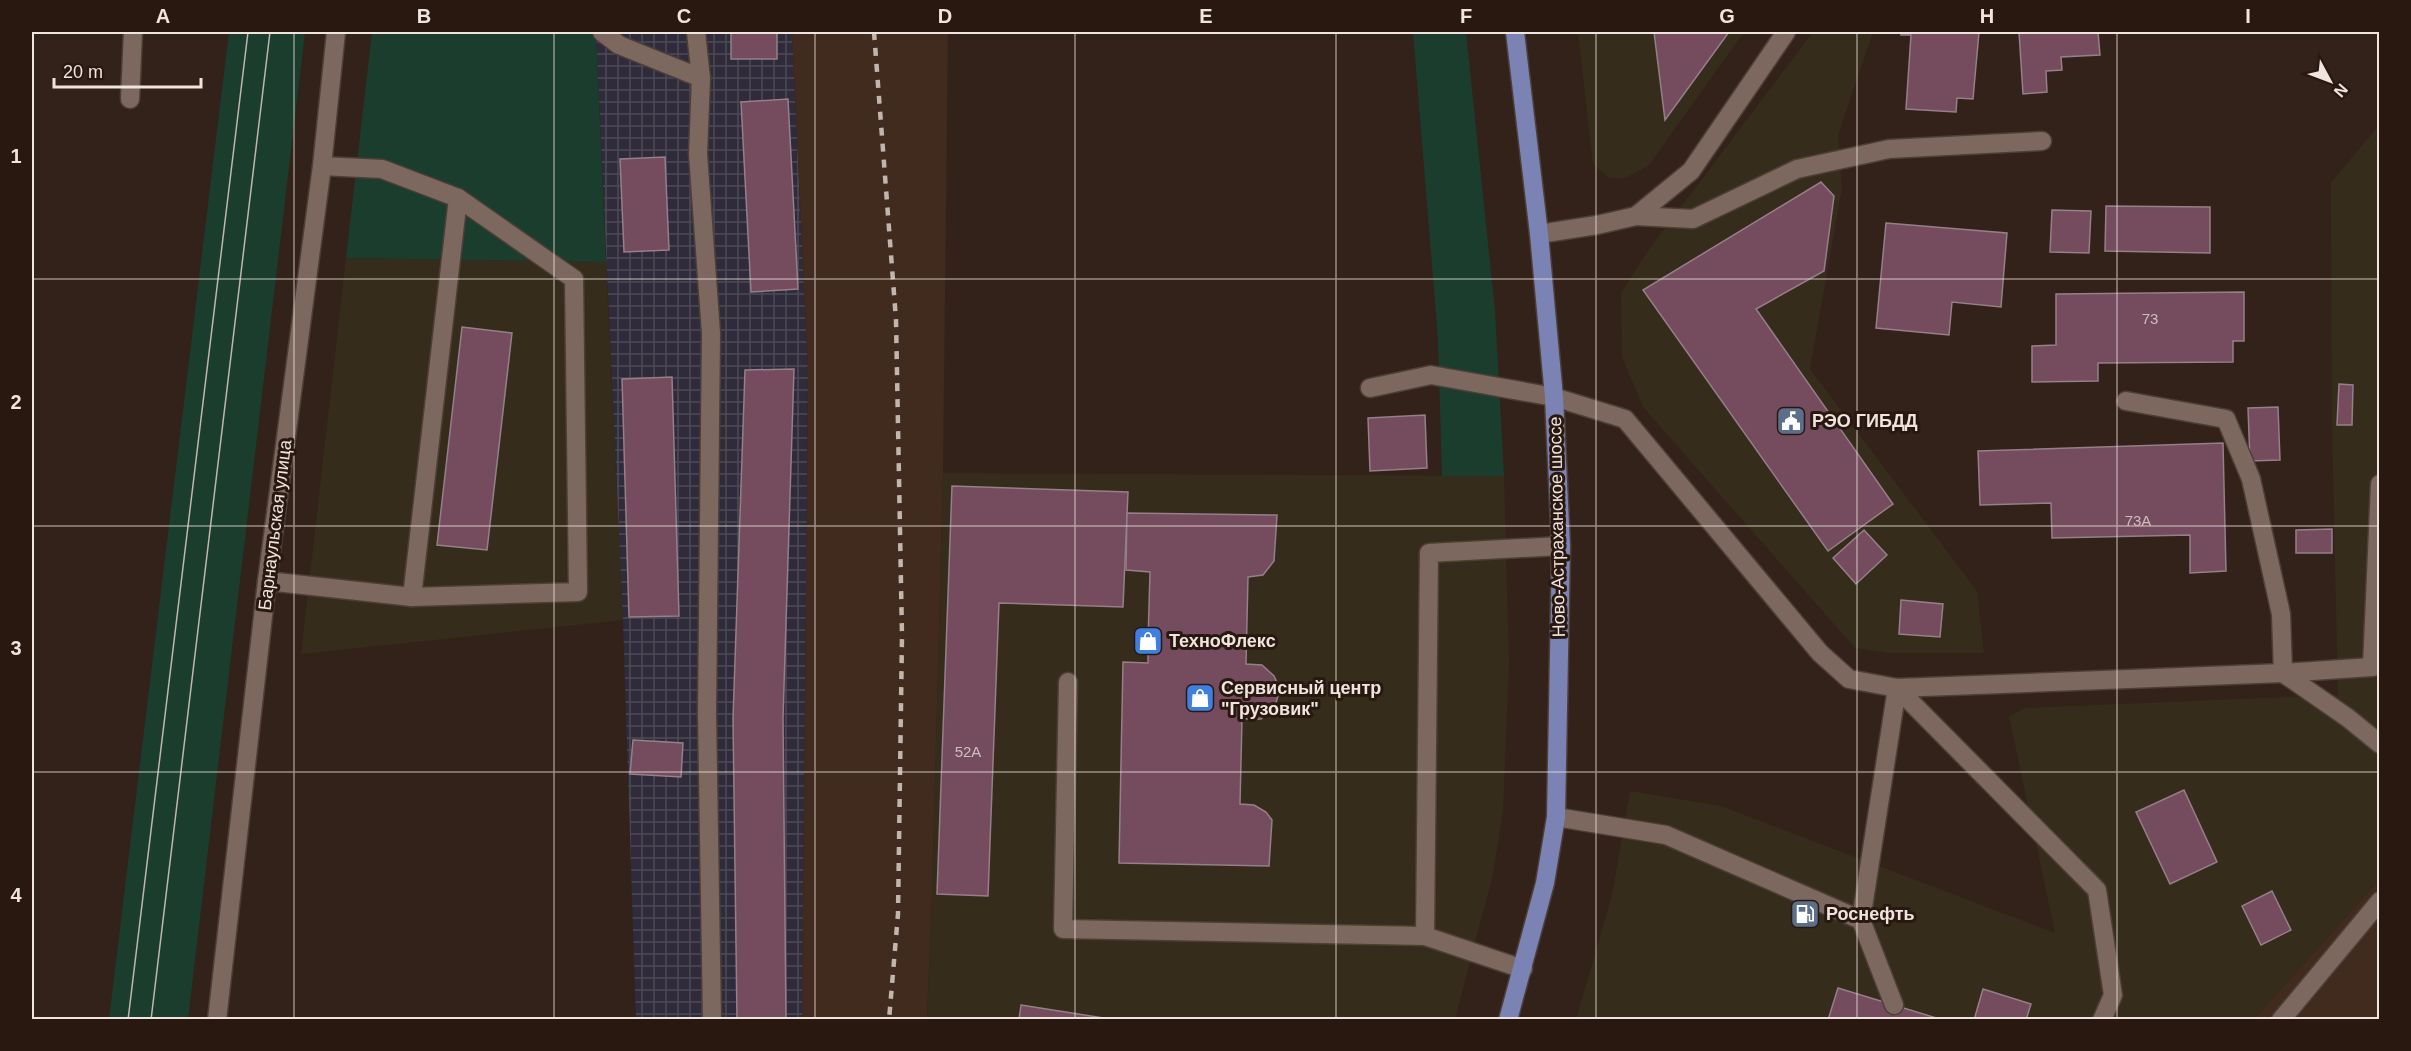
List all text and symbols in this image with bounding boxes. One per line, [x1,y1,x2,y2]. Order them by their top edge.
text: A [156,5,170,27]
text: B [417,5,431,27]
text: C [677,5,691,27]
text: D [938,5,952,27]
text: E [1199,5,1213,27]
text: F [1460,5,1472,27]
text: G [1719,5,1735,27]
text: H [1980,5,1994,27]
text: I [2245,5,2251,27]
scale bar [54,51,201,89]
north arrow [2300,51,2360,111]
text: 20 m [63,62,103,82]
text: N [2331,81,2351,100]
text: 1 [10,145,22,167]
house number: 73 [2142,310,2158,327]
text: 2 [10,391,22,413]
public building icon: РЭО ГИБДД [1775,405,1807,437]
place label: РЭО ГИБДД [1812,411,1918,431]
street label: Ново-Астраханское шоссе [1545,416,1569,638]
street label: Барнаульская улица [255,438,296,611]
house number: 73А [2125,512,2151,529]
shop icon: ТехноФлекс [1132,625,1164,657]
place label: ТехноФлекс [1169,631,1276,651]
text: 3 [10,637,22,659]
place label: Сервисный центр "Грузовик" [1221,678,1381,719]
shop icon: Сервисный центр "Грузовик" [1184,682,1216,714]
house number: 52А [955,743,981,760]
text: 4 [10,884,22,906]
fuel station icon: Роснефть [1789,898,1821,930]
place label: Роснефть [1826,904,1915,924]

